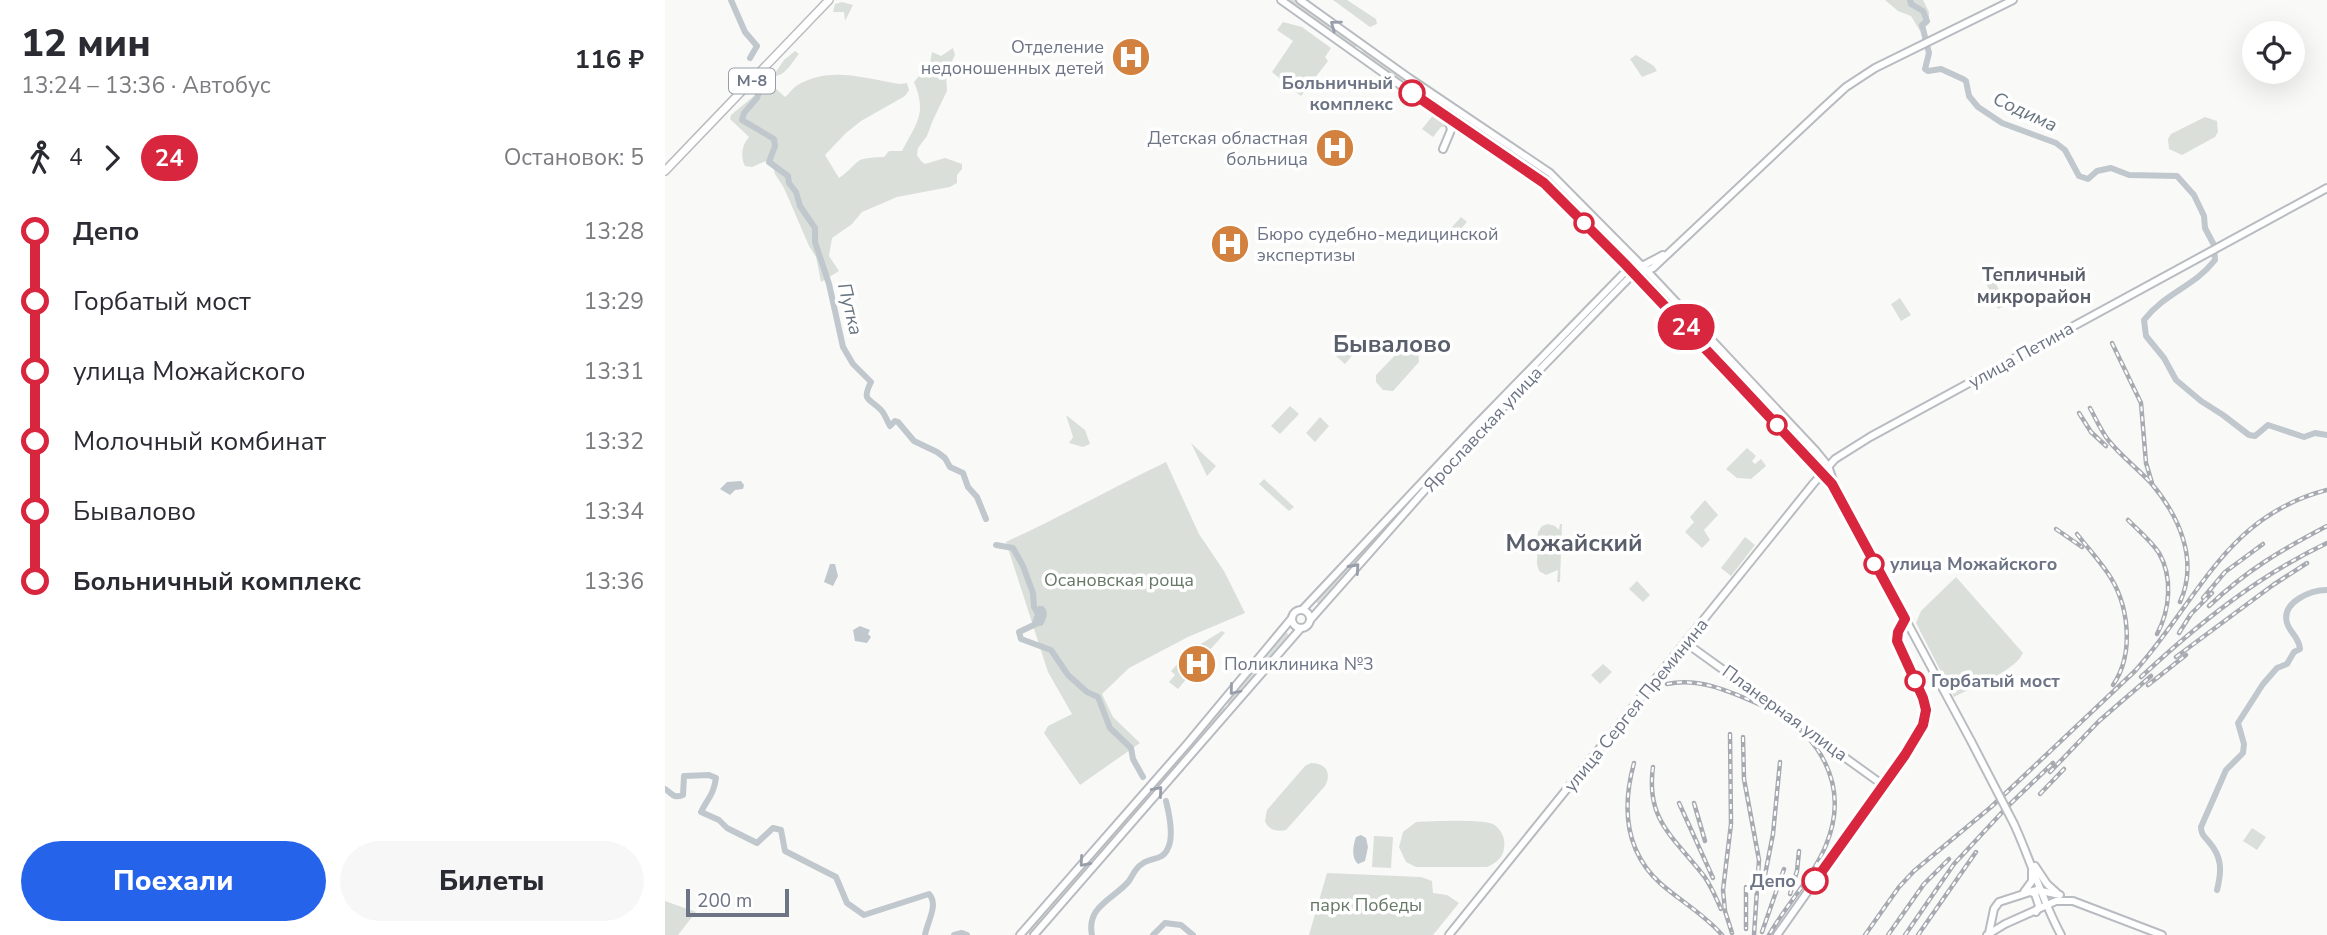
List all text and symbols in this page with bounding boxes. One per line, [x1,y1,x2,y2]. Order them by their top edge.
text: 12 мин [21,18,151,69]
one-way arrow [1330,21,1343,33]
map controls [2242,21,2305,84]
button: locate [2242,21,2305,84]
place label: Отделение недоношенных детей [921,35,1104,80]
hospital icon: Отделение недоношенных детей [1110,36,1152,78]
text: 116 ₽ [575,42,644,77]
road number: М-8 [729,68,775,94]
text: 13:24 – 13:36 · Автобус [21,70,271,101]
place label: Больничный комплекс [1282,71,1393,116]
marker: Больничный комплекс [1399,80,1425,106]
water label: Содима [1988,86,2062,138]
place label: Детская областная больница [1148,126,1308,171]
hospital icon: Детская областная больница [1314,127,1356,169]
icon: walk [21,139,59,177]
icon: forward [93,139,131,177]
text: 4 [69,142,83,173]
text: 24 [155,142,184,174]
text: Остановок: 5 [504,142,644,173]
unlabelled marker [1574,213,1594,233]
text: Депо [73,214,139,249]
text: 13:28 [584,216,644,247]
place label: Бюро судебно-медицинской экспертизы [1257,222,1499,267]
hospital icon: Бюро судебно-медицинской экспертизы [1209,223,1251,265]
district label: Тепличный микрорайон [1977,262,2091,310]
water label: Путка [831,280,869,338]
text: Горбатый мост [73,284,251,319]
text: 13:29 [584,286,644,317]
line badge: 24 [1655,304,1717,350]
text: 24 [1672,311,1700,343]
street label: улица Петина [1964,316,2078,394]
district label: Бывалово [1333,328,1451,360]
text: улица Можайского [73,354,305,389]
text: 13:31 [584,356,644,387]
street label: Ярославская улица [1418,361,1548,497]
unlabelled marker [1767,415,1787,435]
text: Молочный комбинат [73,424,326,459]
text: 13:32 [584,426,644,457]
text: Бывалово [73,494,196,529]
text: 13:34 [584,496,644,527]
district label: Можайский [1506,527,1642,559]
place label: улица Можайского [1890,552,2057,576]
marker: улица Можайского [1864,554,1884,574]
one-way arrow [1347,563,1359,576]
text: Больничный комплекс [73,564,361,599]
text: 13:36 [584,566,644,597]
park label: Осановская роща [1044,568,1194,592]
street label: улица Сергея Преминина [1558,613,1714,797]
hospital icon: Поликлиника №3 [1176,643,1218,685]
place label: Поликлиника №3 [1224,652,1374,676]
street label: Планерная улица [1717,659,1853,767]
place label: Горбатый мост [1931,669,2060,693]
marker: Горбатый мост [1905,671,1925,691]
one-way arrow [1230,682,1242,695]
one-way arrow [1150,786,1162,799]
button: Поехали [21,841,326,921]
button: Билеты [340,841,644,921]
one-way arrow [1080,853,1092,866]
marker: Депо [1802,868,1828,894]
place label: Депо [1750,869,1796,893]
scale bar [686,886,789,918]
text: 200 m [697,888,752,914]
park label: парк Победы [1310,893,1422,917]

